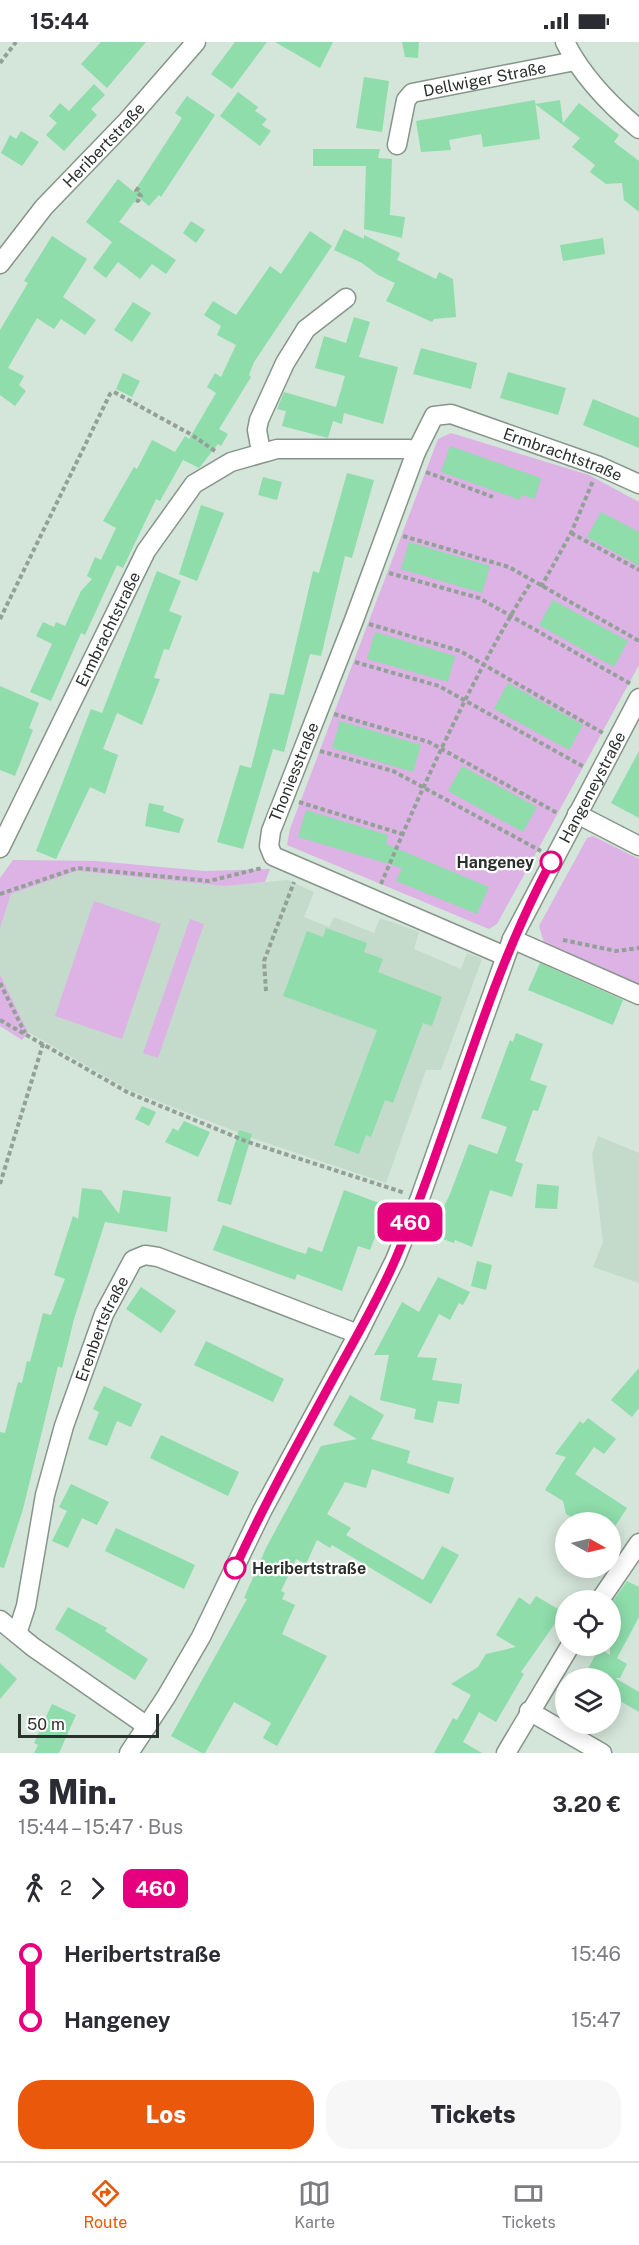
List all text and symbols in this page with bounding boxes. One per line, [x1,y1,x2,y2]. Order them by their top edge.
text: 15:44 [30,8,89,34]
street label: Dellwiger Straße [422,57,548,100]
street label: Heribertstraße [59,99,148,191]
street label: Ermbrachtstraße [501,424,625,485]
street label: Ermbrachtstraße [71,569,144,689]
street label: Thoniesstraße [265,720,323,824]
street label: Hangeneystraße [555,728,629,846]
marker: Hangeney [540,851,562,873]
place label: Hangeney [457,853,534,872]
line badge: 460 [376,1202,444,1242]
text: 460 [389,1210,431,1235]
street label: Erenbertstraße [71,1273,132,1384]
north arrow [555,1512,621,1578]
map controls [555,1512,621,1734]
marker: Heribertstraße [224,1557,246,1579]
place label: Heribertstraße [252,1559,366,1578]
button: locate [555,1590,621,1656]
button: layers [555,1668,621,1734]
scale bar [18,1711,159,1738]
text: 50 m [27,1715,65,1734]
text: 3 Min. [18,1773,117,1811]
text: 3.20 € [553,1791,621,1817]
text: 15:44 – 15:47 · Bus [18,1815,183,1839]
icon: walk [18,1872,51,1905]
icon: forward [81,1872,114,1905]
text: 2 [60,1876,72,1900]
text: 460 [135,1876,176,1901]
text: Heribertstraße [64,1941,221,1967]
text: 15:46 [571,1942,621,1966]
text: Hangeney [64,2007,170,2033]
text: 15:47 [571,2008,621,2032]
button: Los [18,2080,314,2149]
button: Tickets [326,2080,621,2149]
tab: Route [83,2177,127,2232]
tab: Karte [294,2177,335,2232]
tab: Tickets [502,2177,556,2232]

